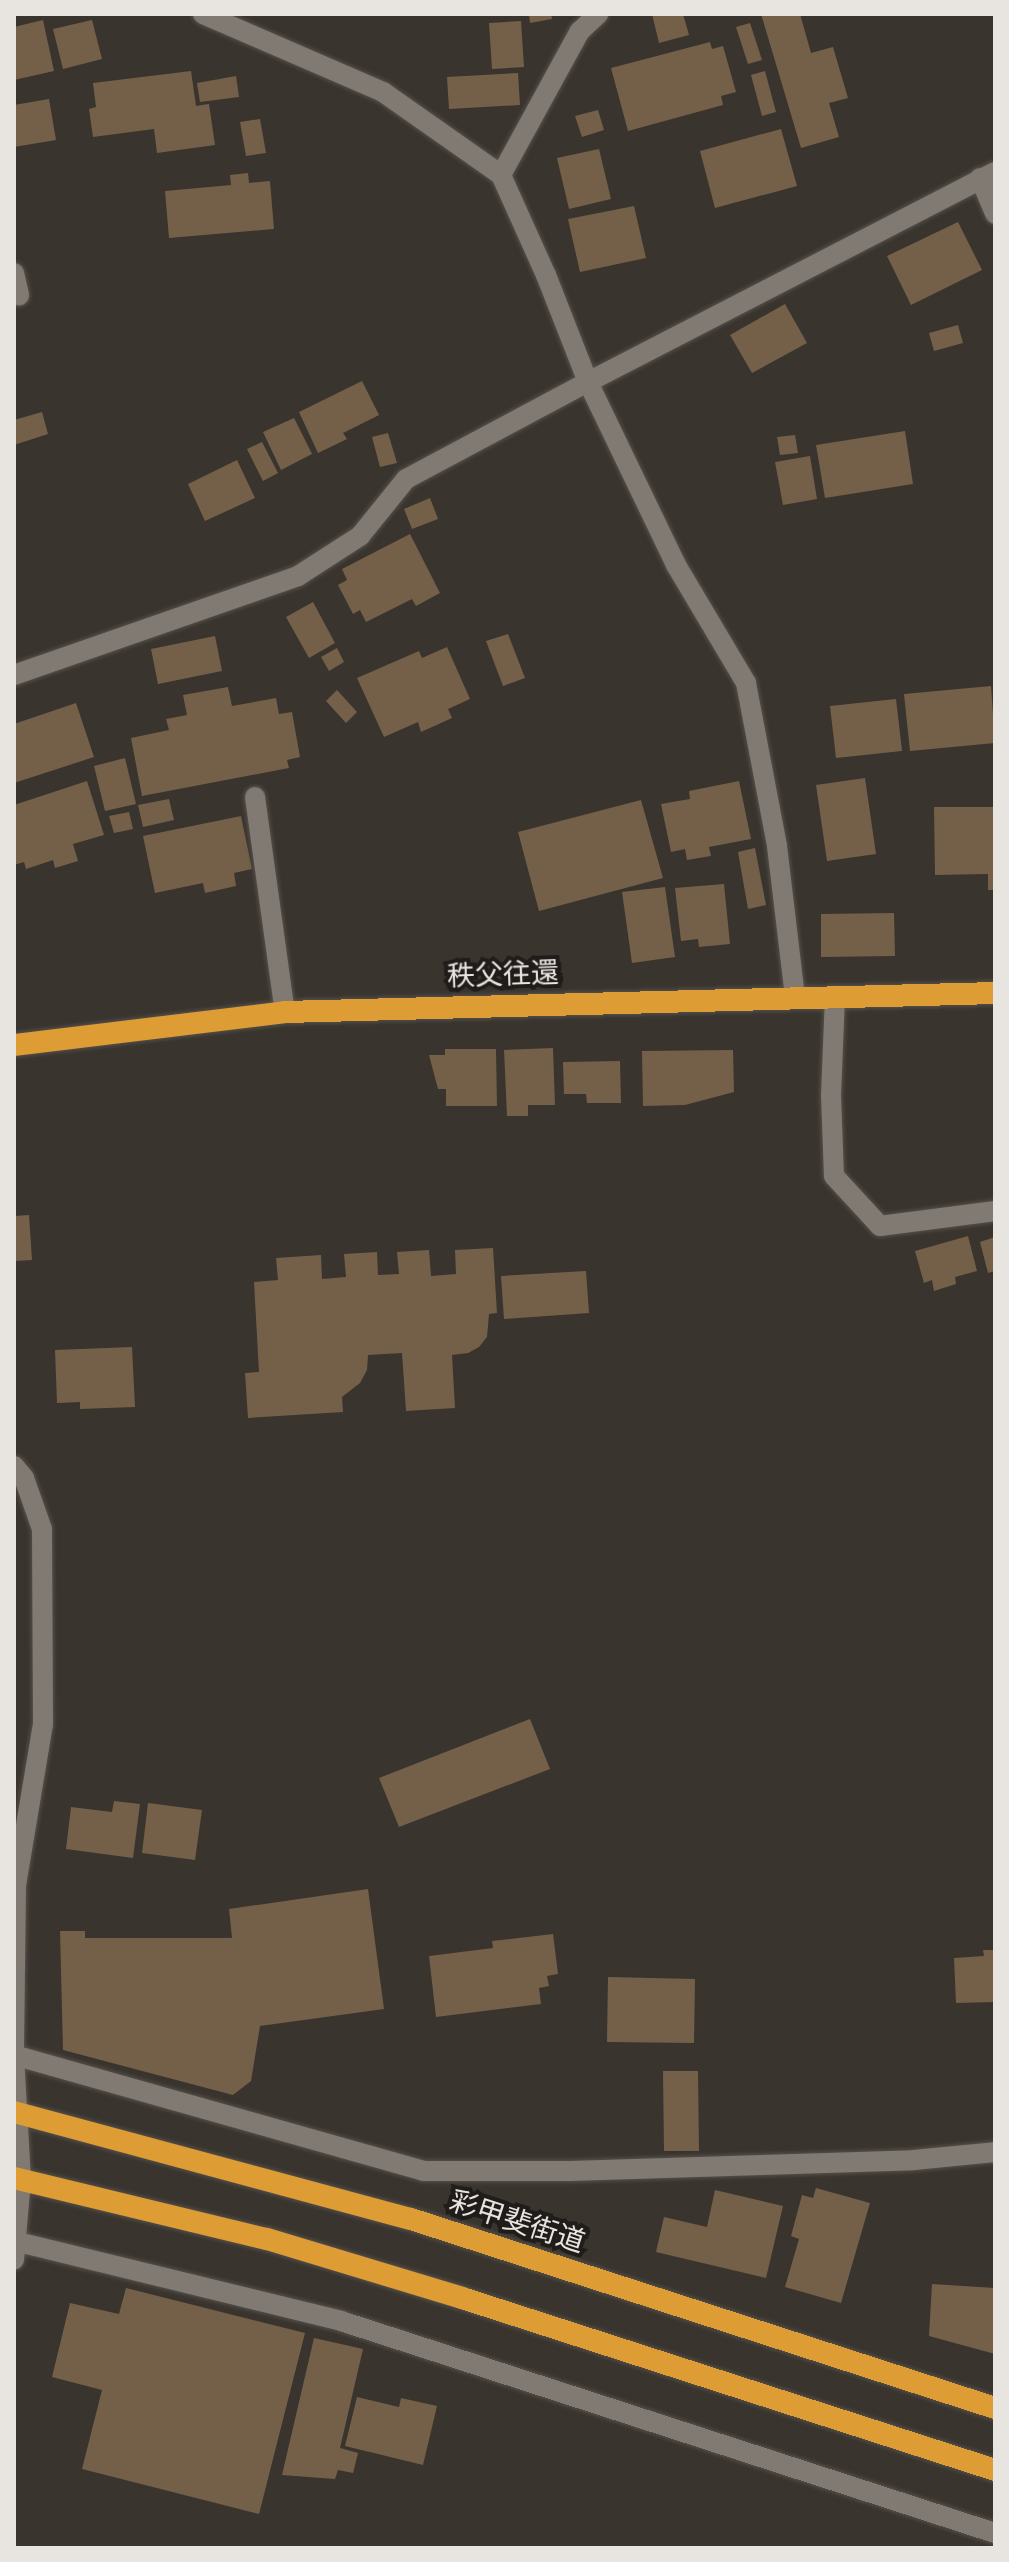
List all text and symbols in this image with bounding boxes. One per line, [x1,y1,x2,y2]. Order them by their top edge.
street label: 秩父往還 [446,956,560,994]
street label: 彩甲斐街道 [445,2184,589,2260]

